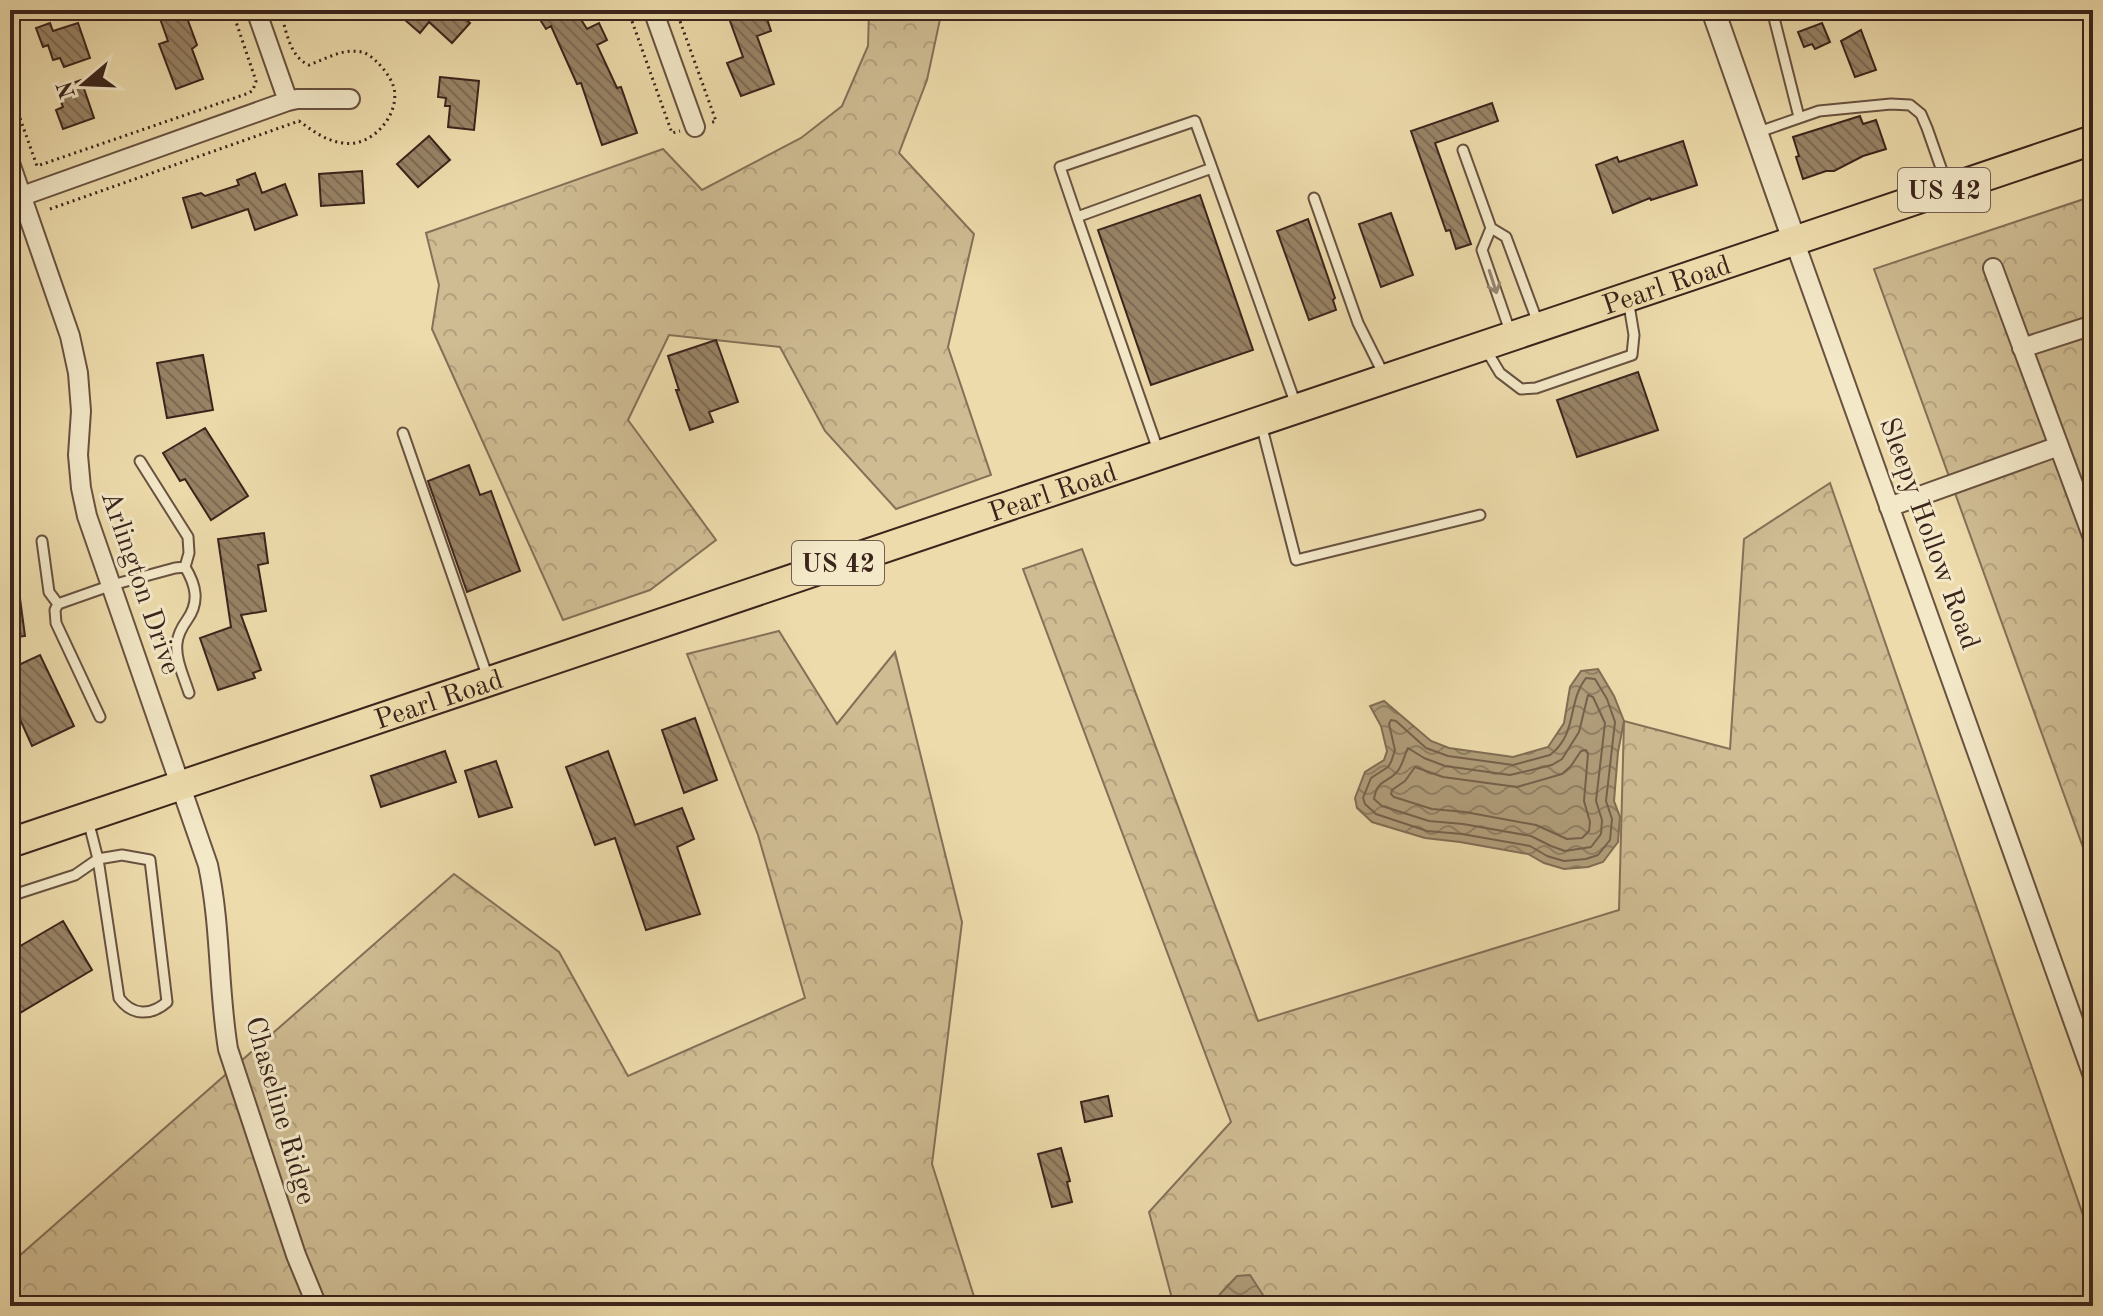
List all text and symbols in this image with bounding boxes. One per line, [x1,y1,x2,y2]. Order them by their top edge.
north arrow [44,44,124,124]
text: N [54,78,80,101]
road number: US 42 [1898,168,1990,212]
street label: Pearl Road [1599,252,1735,322]
one-way arrow [1486,268,1501,294]
street label: Sleepy Hollow Road [1873,414,1983,654]
street label: Pearl Road [985,459,1121,529]
street label: Arlington Drive [95,488,184,678]
road number: US 42 [792,541,884,585]
street label: Pearl Road [371,667,507,736]
street label: Chaseline Ridge [239,1014,319,1208]

